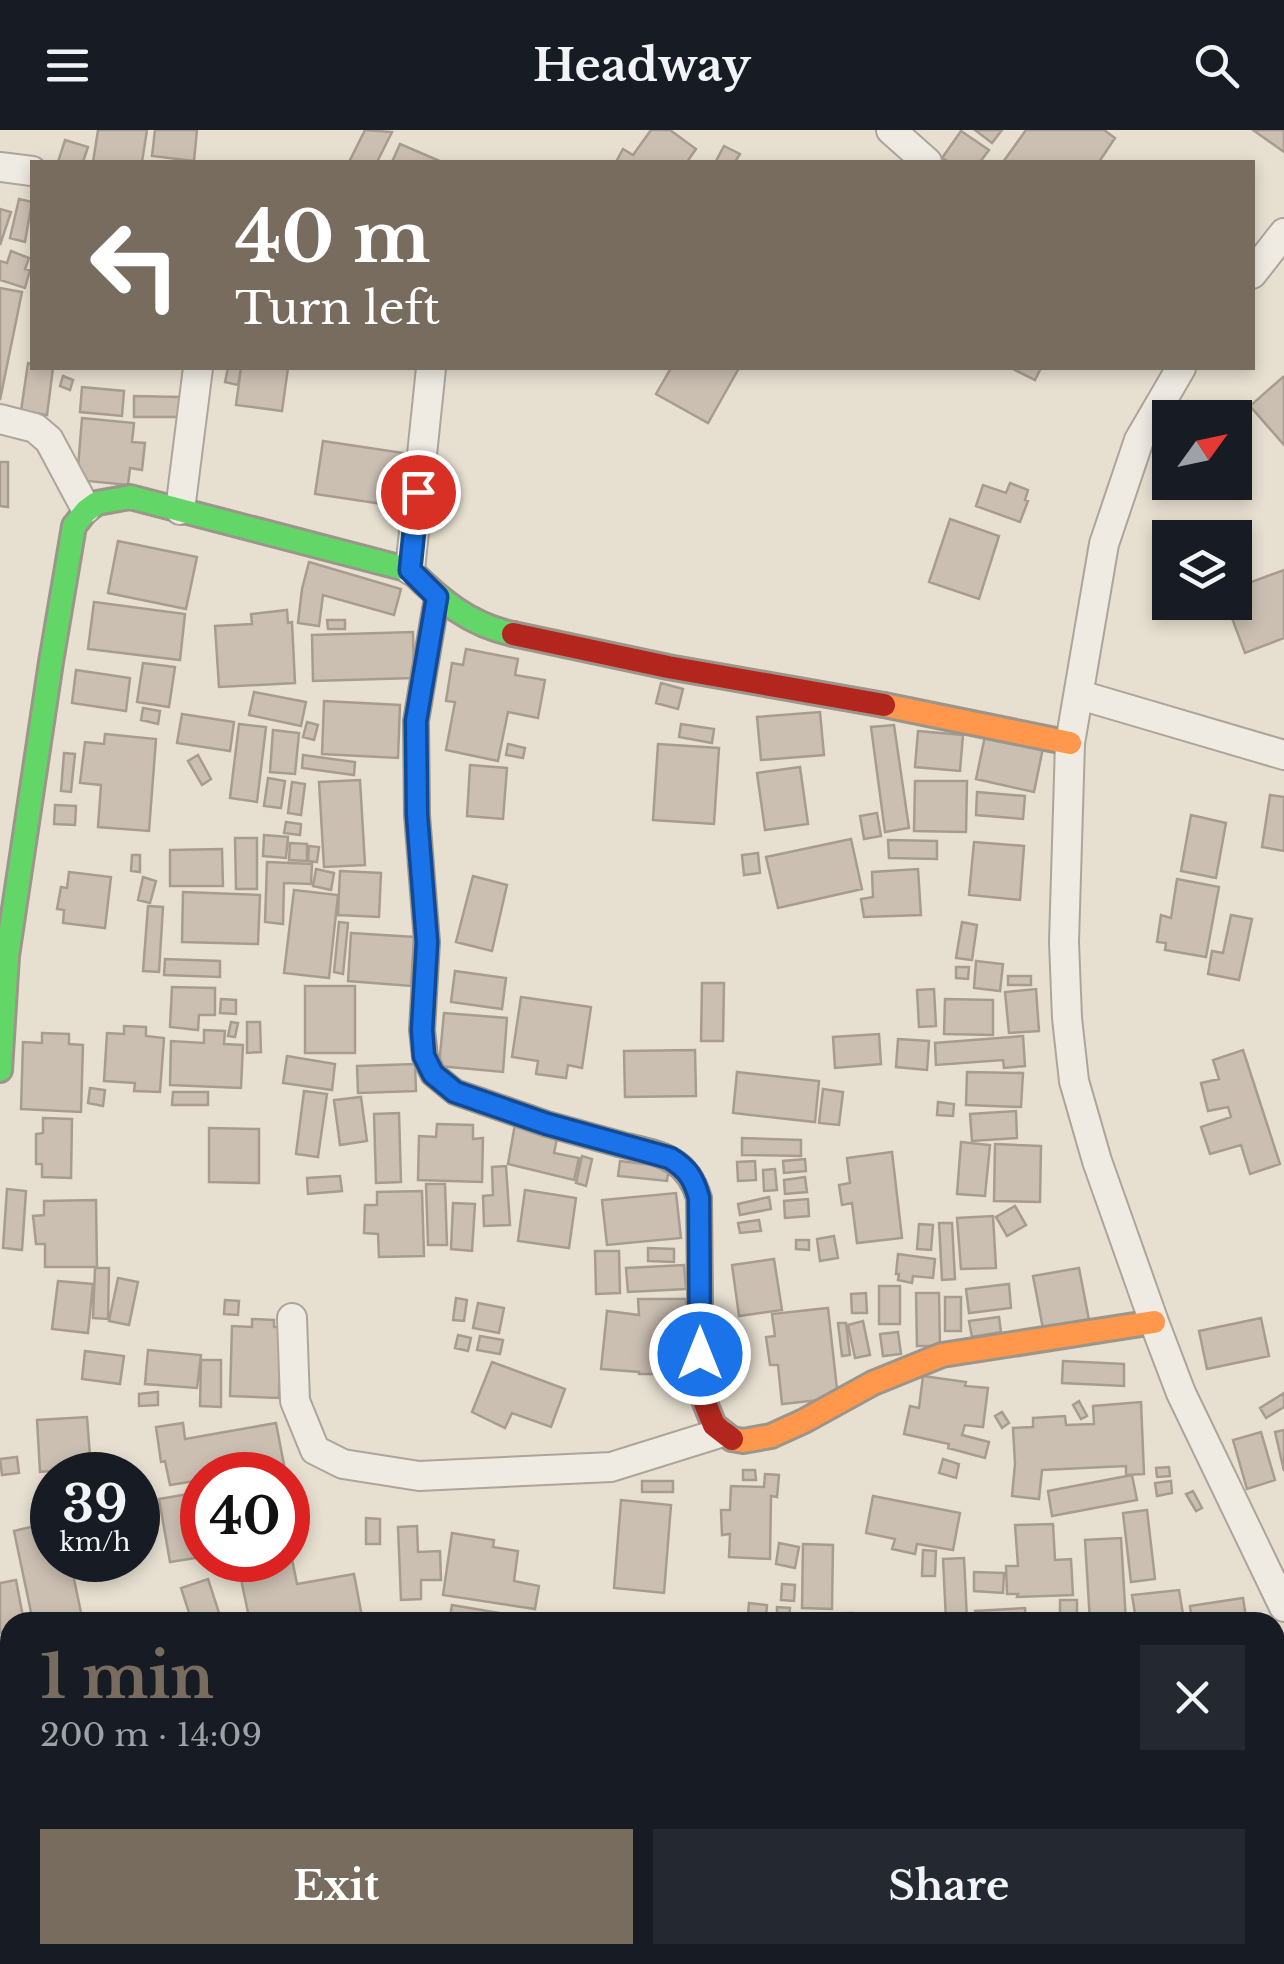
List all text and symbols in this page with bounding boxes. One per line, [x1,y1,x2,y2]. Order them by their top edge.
text: Headway [533,37,751,93]
icon: menu [40,38,95,93]
icon: search [1189,38,1244,93]
text: 40 m [235,194,430,281]
icon: left [70,200,200,330]
text: Turn left [235,280,440,336]
north arrow [1152,400,1252,500]
map controls [1152,400,1252,620]
pin [376,450,461,535]
icon: arrive [391,465,446,520]
button: layers [1152,520,1252,620]
position arrow [648,1302,752,1406]
speed limit sign: 40 [180,1452,310,1582]
text: 39 [62,1473,128,1536]
text: km/h [60,1527,130,1558]
text: 1 min [40,1640,214,1714]
button: close [1140,1645,1245,1750]
text: 200 m · 14:09 [40,1715,262,1755]
button: Exit [40,1829,633,1944]
button: Share [653,1829,1245,1944]

